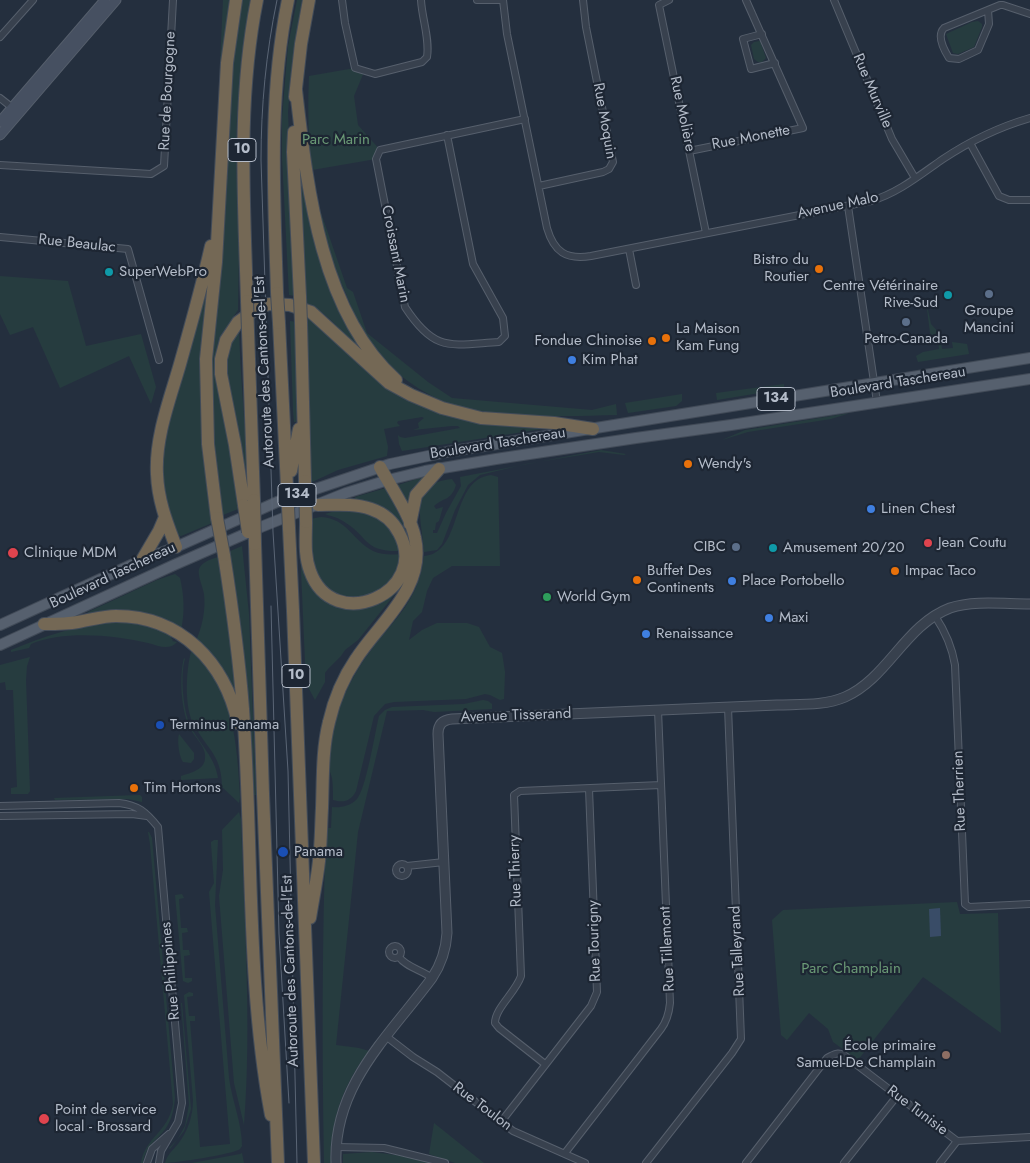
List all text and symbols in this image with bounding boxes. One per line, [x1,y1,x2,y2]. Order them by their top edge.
street label: Rue de Bourgogne [156,31,180,151]
street label: Rue Murville [848,51,896,131]
street label: Rue Molière [665,75,699,153]
street label: Rue Moquin [588,82,620,160]
street label: Rue Monette [710,122,792,154]
park label: Parc Marin [302,131,370,149]
road number: 10 [228,138,256,162]
street label: Avenue Malo [796,189,880,223]
street label: Croissant Marin [377,204,413,304]
street label: Rue Beaulac [38,231,116,257]
place label: Bistro du Routier [753,251,809,286]
place label: SuperWebPro [119,263,207,281]
marker: Bistro du Routier [813,263,825,275]
marker: SuperWebPro [103,266,115,278]
street label: Autoroute des Cantons-de-l'Est [251,276,279,468]
place label: Centre Vétérinaire Rive-Sud [823,277,938,312]
marker: Groupe Mancini [983,288,995,300]
marker: Centre Vétérinaire Rive-Sud [942,289,954,301]
place label: Groupe Mancini [964,302,1014,337]
marker: Petro-Canada [900,316,912,328]
place label: La Maison Kam Fung [676,320,740,355]
place label: Petro-Canada [864,330,948,348]
place label: Fondue Chinoise [534,332,642,350]
marker: La Maison Kam Fung [660,332,672,344]
marker: Fondue Chinoise [646,335,658,347]
place label: Kim Phat [582,351,637,369]
marker: Kim Phat [566,354,578,366]
street label: Boulevard Taschereau [829,363,967,403]
road number: 134 [757,388,795,410]
street label: Boulevard Taschereau [429,424,567,464]
place label: Wendy's [698,455,751,473]
marker: Wendy's [682,458,694,470]
road number: 134 [278,484,316,506]
place label: Linen Chest [881,500,955,518]
marker: Linen Chest [865,503,877,515]
place label: Jean Coutu [938,534,1007,552]
marker: Jean Coutu [922,537,934,549]
place label: CIBC [693,538,726,556]
street label: Boulevard Taschereau [47,539,179,613]
place label: Amusement 20/20 [783,539,904,557]
marker: CIBC [730,541,742,553]
marker: Amusement 20/20 [767,542,779,554]
place label: Clinique MDM [24,544,117,562]
marker: Clinique MDM [6,546,20,560]
place label: Buffet Des Continents [647,562,714,597]
place label: Impac Taco [905,562,976,580]
marker: Impac Taco [889,565,901,577]
place label: Place Portobello [742,572,845,590]
marker: Buffet Des Continents [631,574,643,586]
marker: Place Portobello [726,575,738,587]
place label: World Gym [557,588,631,606]
marker: World Gym [541,591,553,603]
place label: Maxi [779,609,809,627]
marker: Maxi [763,612,775,624]
place label: Renaissance [656,625,733,643]
marker: Renaissance [640,628,652,640]
road number: 10 [282,664,310,688]
street label: Avenue Tisserand [460,705,572,727]
place label: Terminus Panama [170,716,279,734]
marker: Terminus Panama [154,719,166,731]
street label: Rue Therrien [950,750,970,832]
place label: Tim Hortons [144,779,221,797]
marker: Tim Hortons [128,782,140,794]
street label: Rue Thierry [506,835,526,907]
place label: Panama [294,843,343,861]
marker: Panama [276,845,290,859]
street label: Autoroute des Cantons-de-l'Est [279,875,303,1067]
street label: Rue Tourigny [585,900,605,982]
street label: Rue Talleyrand [727,905,749,997]
street label: Rue Tillemont [657,906,679,992]
street label: Rue Philippines [158,921,184,1021]
park label: Parc Champlain [801,960,901,978]
place label: École primaire Samuel-De Champlain [796,1037,936,1072]
marker: École primaire Samuel-De Champlain [940,1049,952,1061]
street label: Rue Toulon [449,1079,515,1135]
street label: Rue Tunisie [883,1082,951,1140]
place label: Point de service local - Brossard [55,1101,156,1136]
marker: Point de service local - Brossard [37,1112,51,1126]

